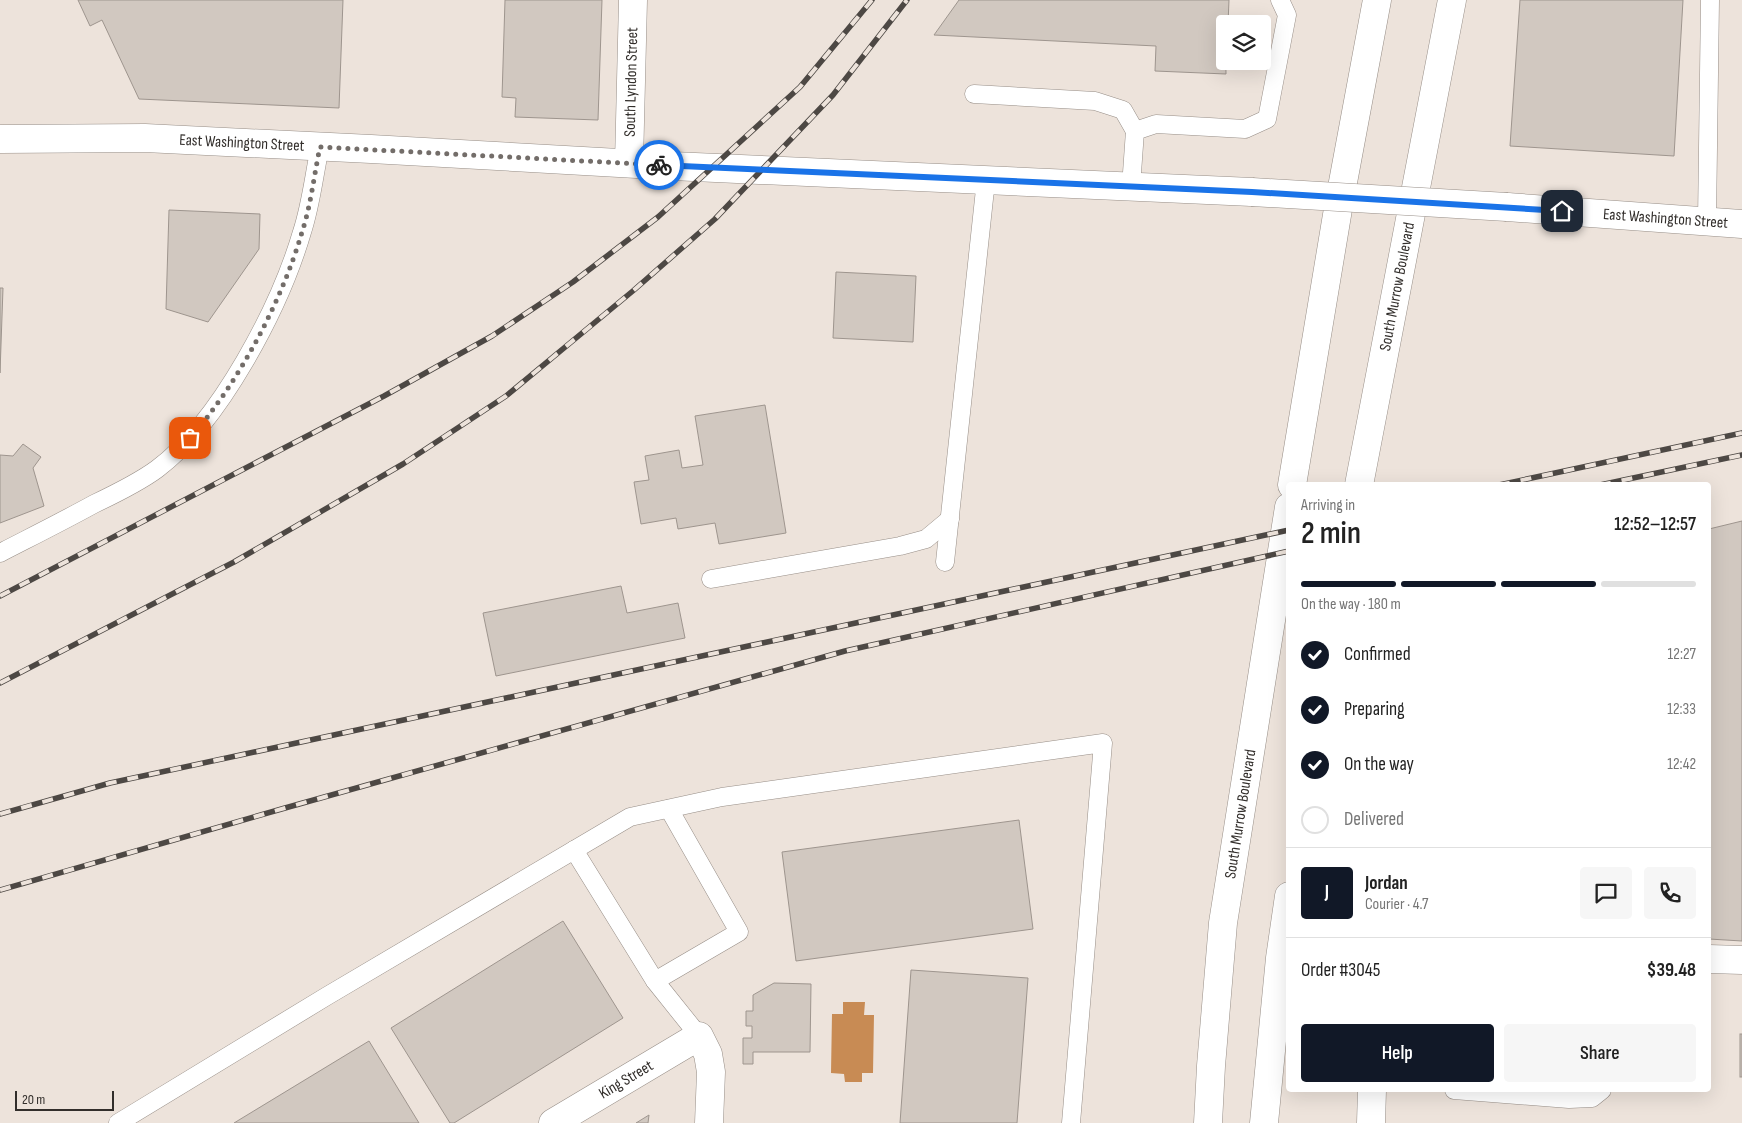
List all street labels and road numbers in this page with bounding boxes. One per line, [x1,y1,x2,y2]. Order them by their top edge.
street label: South Lyndon Street [620,27,642,137]
street label: East Washington Street [179,130,305,155]
street label: East Washington Street [1602,204,1729,232]
street label: South Murrow Boulevard [1375,221,1419,353]
street label: South Murrow Boulevard [1221,748,1260,880]
street label: King Street [595,1056,657,1103]

